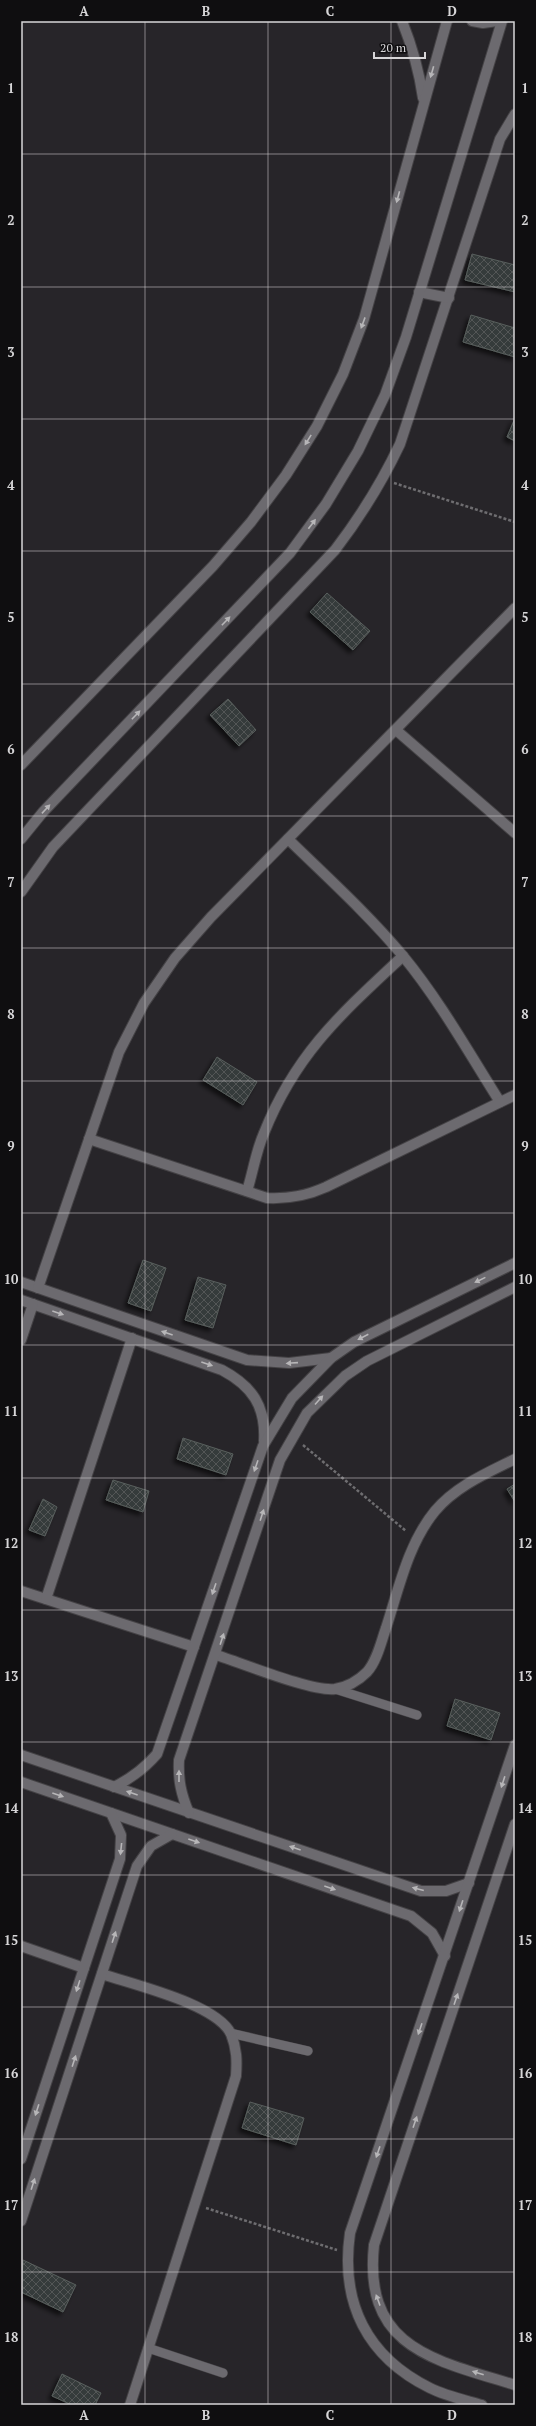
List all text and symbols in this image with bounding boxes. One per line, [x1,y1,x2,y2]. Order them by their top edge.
text: A [79,2,89,20]
text: B [202,2,210,20]
text: C [326,2,334,20]
text: D [447,2,457,20]
scale bar [374,34,425,60]
text: 20 m [380,40,407,55]
one-way arrow [429,66,435,78]
text: 1 [7,79,15,97]
text: 1 [521,79,529,97]
one-way arrow [394,191,400,204]
text: 2 [7,211,15,229]
text: 2 [521,211,529,229]
one-way arrow [360,317,366,329]
text: 3 [7,343,15,361]
text: 3 [521,343,529,361]
one-way arrow [304,435,312,445]
text: 4 [7,476,15,494]
text: 4 [521,476,529,494]
one-way arrow [308,518,316,529]
text: 5 [7,608,15,626]
text: 5 [521,608,529,626]
one-way arrow [222,616,231,627]
one-way arrow [131,710,141,720]
text: 6 [7,740,15,758]
text: 6 [521,740,529,758]
one-way arrow [41,804,51,814]
text: 7 [7,873,15,891]
text: 7 [521,873,529,891]
text: 8 [7,1005,15,1023]
text: 8 [521,1005,529,1023]
text: 9 [7,1137,15,1155]
text: 9 [521,1137,529,1155]
text: 10 [4,1270,19,1288]
text: 10 [518,1270,533,1288]
one-way arrow [474,1277,486,1283]
one-way arrow [52,1310,64,1316]
one-way arrow [161,1329,173,1335]
one-way arrow [357,1334,369,1340]
one-way arrow [286,1359,298,1366]
one-way arrow [202,1362,214,1368]
one-way arrow [315,1395,324,1405]
text: 11 [4,1402,18,1420]
text: 11 [518,1402,532,1420]
one-way arrow [253,1461,259,1473]
one-way arrow [259,1509,265,1521]
text: 12 [4,1534,18,1552]
text: 12 [518,1534,532,1552]
one-way arrow [210,1583,216,1595]
one-way arrow [219,1632,225,1644]
text: 13 [4,1667,18,1685]
text: 13 [518,1667,532,1685]
one-way arrow [176,1769,182,1782]
one-way arrow [499,1777,505,1789]
one-way arrow [125,1790,137,1796]
one-way arrow [52,1792,64,1798]
text: 14 [4,1799,19,1817]
text: 14 [518,1799,533,1817]
one-way arrow [189,1839,201,1845]
one-way arrow [118,1843,124,1855]
one-way arrow [288,1845,300,1851]
one-way arrow [325,1885,337,1891]
one-way arrow [412,1886,424,1892]
one-way arrow [458,1900,464,1912]
text: 15 [4,1931,18,1949]
one-way arrow [111,1931,117,1943]
text: 15 [518,1931,532,1949]
one-way arrow [75,1981,81,1993]
one-way arrow [454,1992,460,2004]
one-way arrow [416,2023,422,2035]
one-way arrow [71,2055,77,2067]
text: 16 [4,2064,18,2082]
text: 16 [518,2064,532,2082]
one-way arrow [34,2104,40,2116]
one-way arrow [412,2115,418,2127]
one-way arrow [374,2146,380,2158]
one-way arrow [30,2178,36,2190]
text: 17 [4,2196,18,2214]
text: 17 [518,2196,532,2214]
one-way arrow [375,2294,381,2306]
text: 18 [4,2328,18,2346]
text: 18 [518,2328,532,2346]
one-way arrow [472,2370,484,2376]
text: A [79,2406,89,2424]
text: B [202,2406,210,2424]
text: C [326,2406,334,2424]
text: D [447,2406,457,2424]

